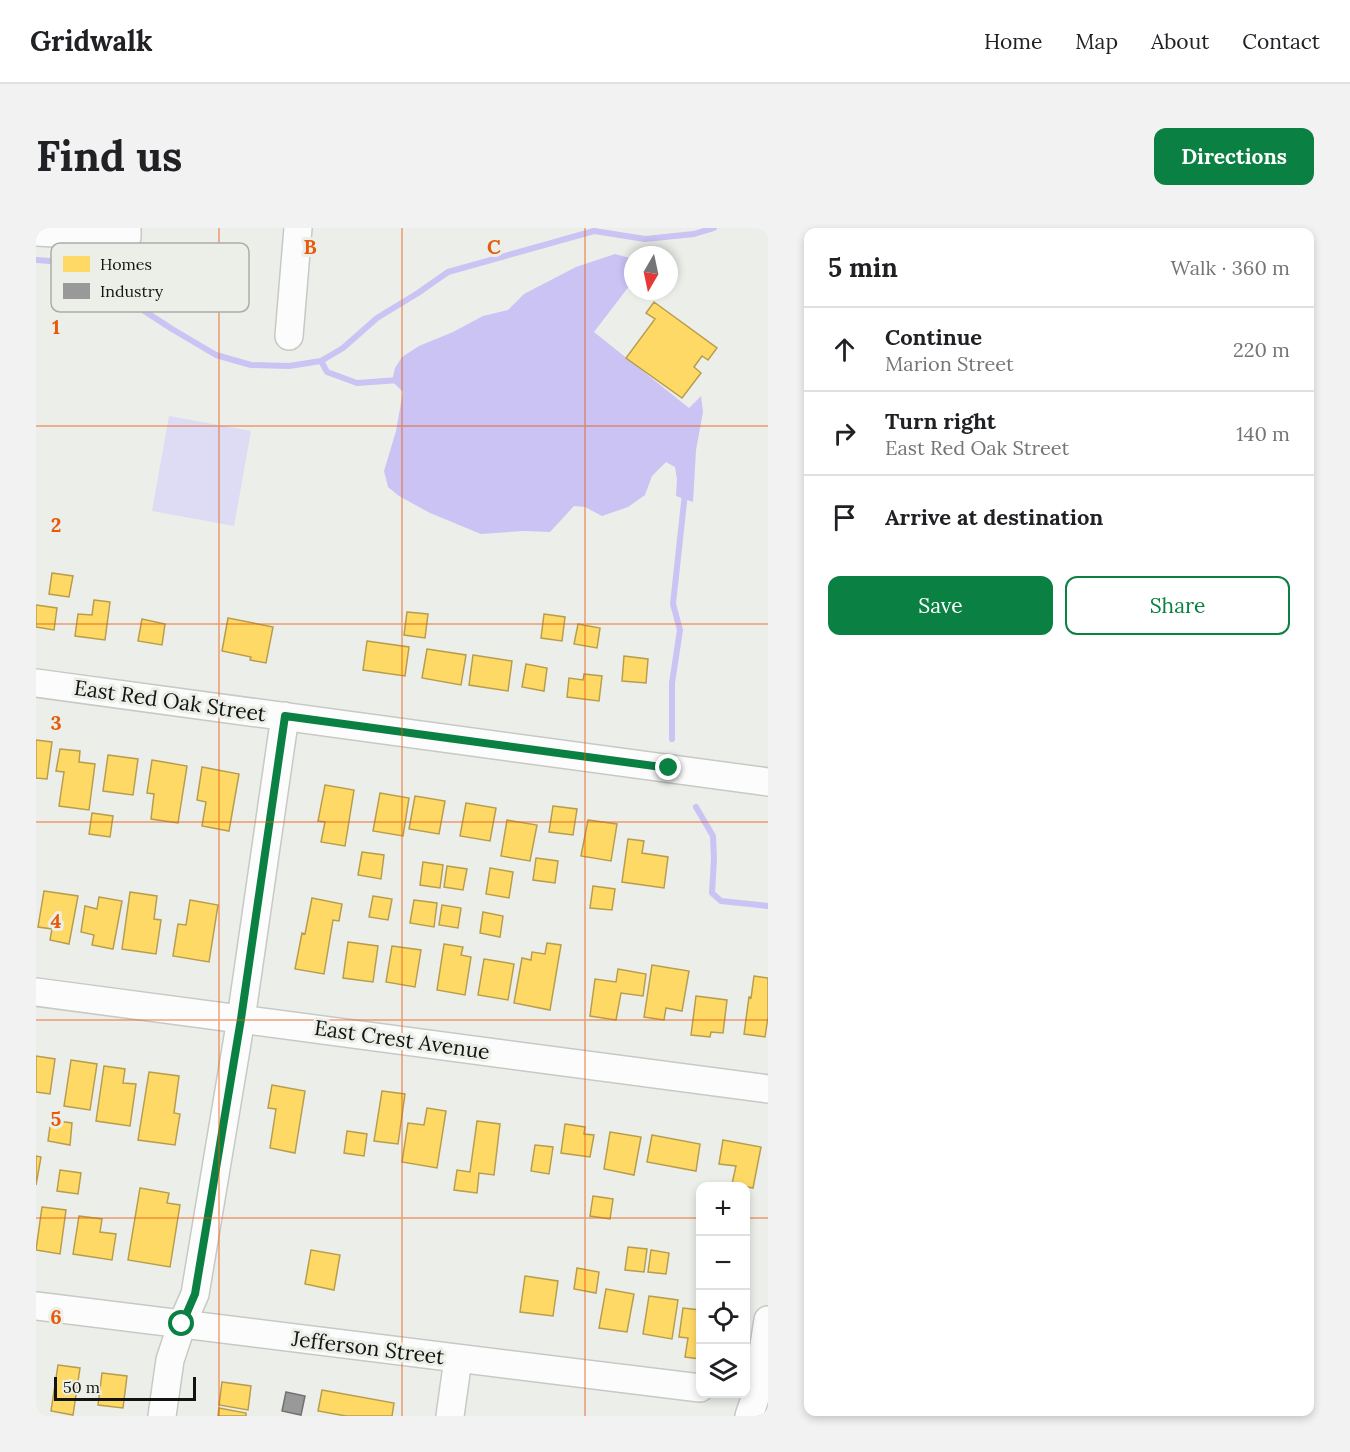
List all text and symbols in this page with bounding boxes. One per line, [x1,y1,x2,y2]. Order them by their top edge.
text: Gridwalk [30,23,153,59]
text: Home [984,28,1042,55]
text: Map [1075,28,1118,55]
text: About [1151,28,1209,55]
text: Contact [1242,28,1320,55]
button: Directions [1154,128,1314,185]
text: Find us [36,129,182,183]
text: B [303,234,317,259]
text: C [487,234,501,259]
legend [51,243,249,312]
north arrow [624,246,678,300]
text: 5 min [828,251,898,284]
text: Homes [100,254,152,274]
text: Walk · 360 m [1171,255,1290,280]
text: Industry [100,281,164,301]
text: 1 [52,314,60,339]
text: Continue [885,323,982,351]
icon: ahead [828,333,861,366]
text: 220 m [1233,337,1290,362]
text: Marion Street [885,351,1014,376]
text: Turn right [885,407,996,435]
icon: right [828,417,861,450]
text: 140 m [1236,421,1290,446]
text: East Red Oak Street [885,435,1069,460]
icon: arrive [828,501,861,534]
text: Arrive at destination [885,503,1103,531]
text: 2 [51,512,61,537]
button: Save [828,576,1053,635]
button: Share [1065,576,1290,635]
street label: East Red Oak Street [72,674,269,727]
text: 3 [50,710,62,735]
route end [655,754,681,780]
text: 4 [51,908,62,933]
street label: East Crest Avenue [313,1014,492,1065]
text: 5 [51,1106,62,1131]
map controls [696,1182,750,1398]
button: + [696,1182,750,1236]
button: − [696,1236,750,1290]
button: locate [696,1290,750,1344]
text: 6 [50,1304,62,1329]
route start [168,1310,194,1336]
street label: Jefferson Street [289,1325,447,1370]
button: layers [696,1344,750,1398]
scale bar [54,1374,196,1402]
text: 50 m [63,1377,100,1397]

